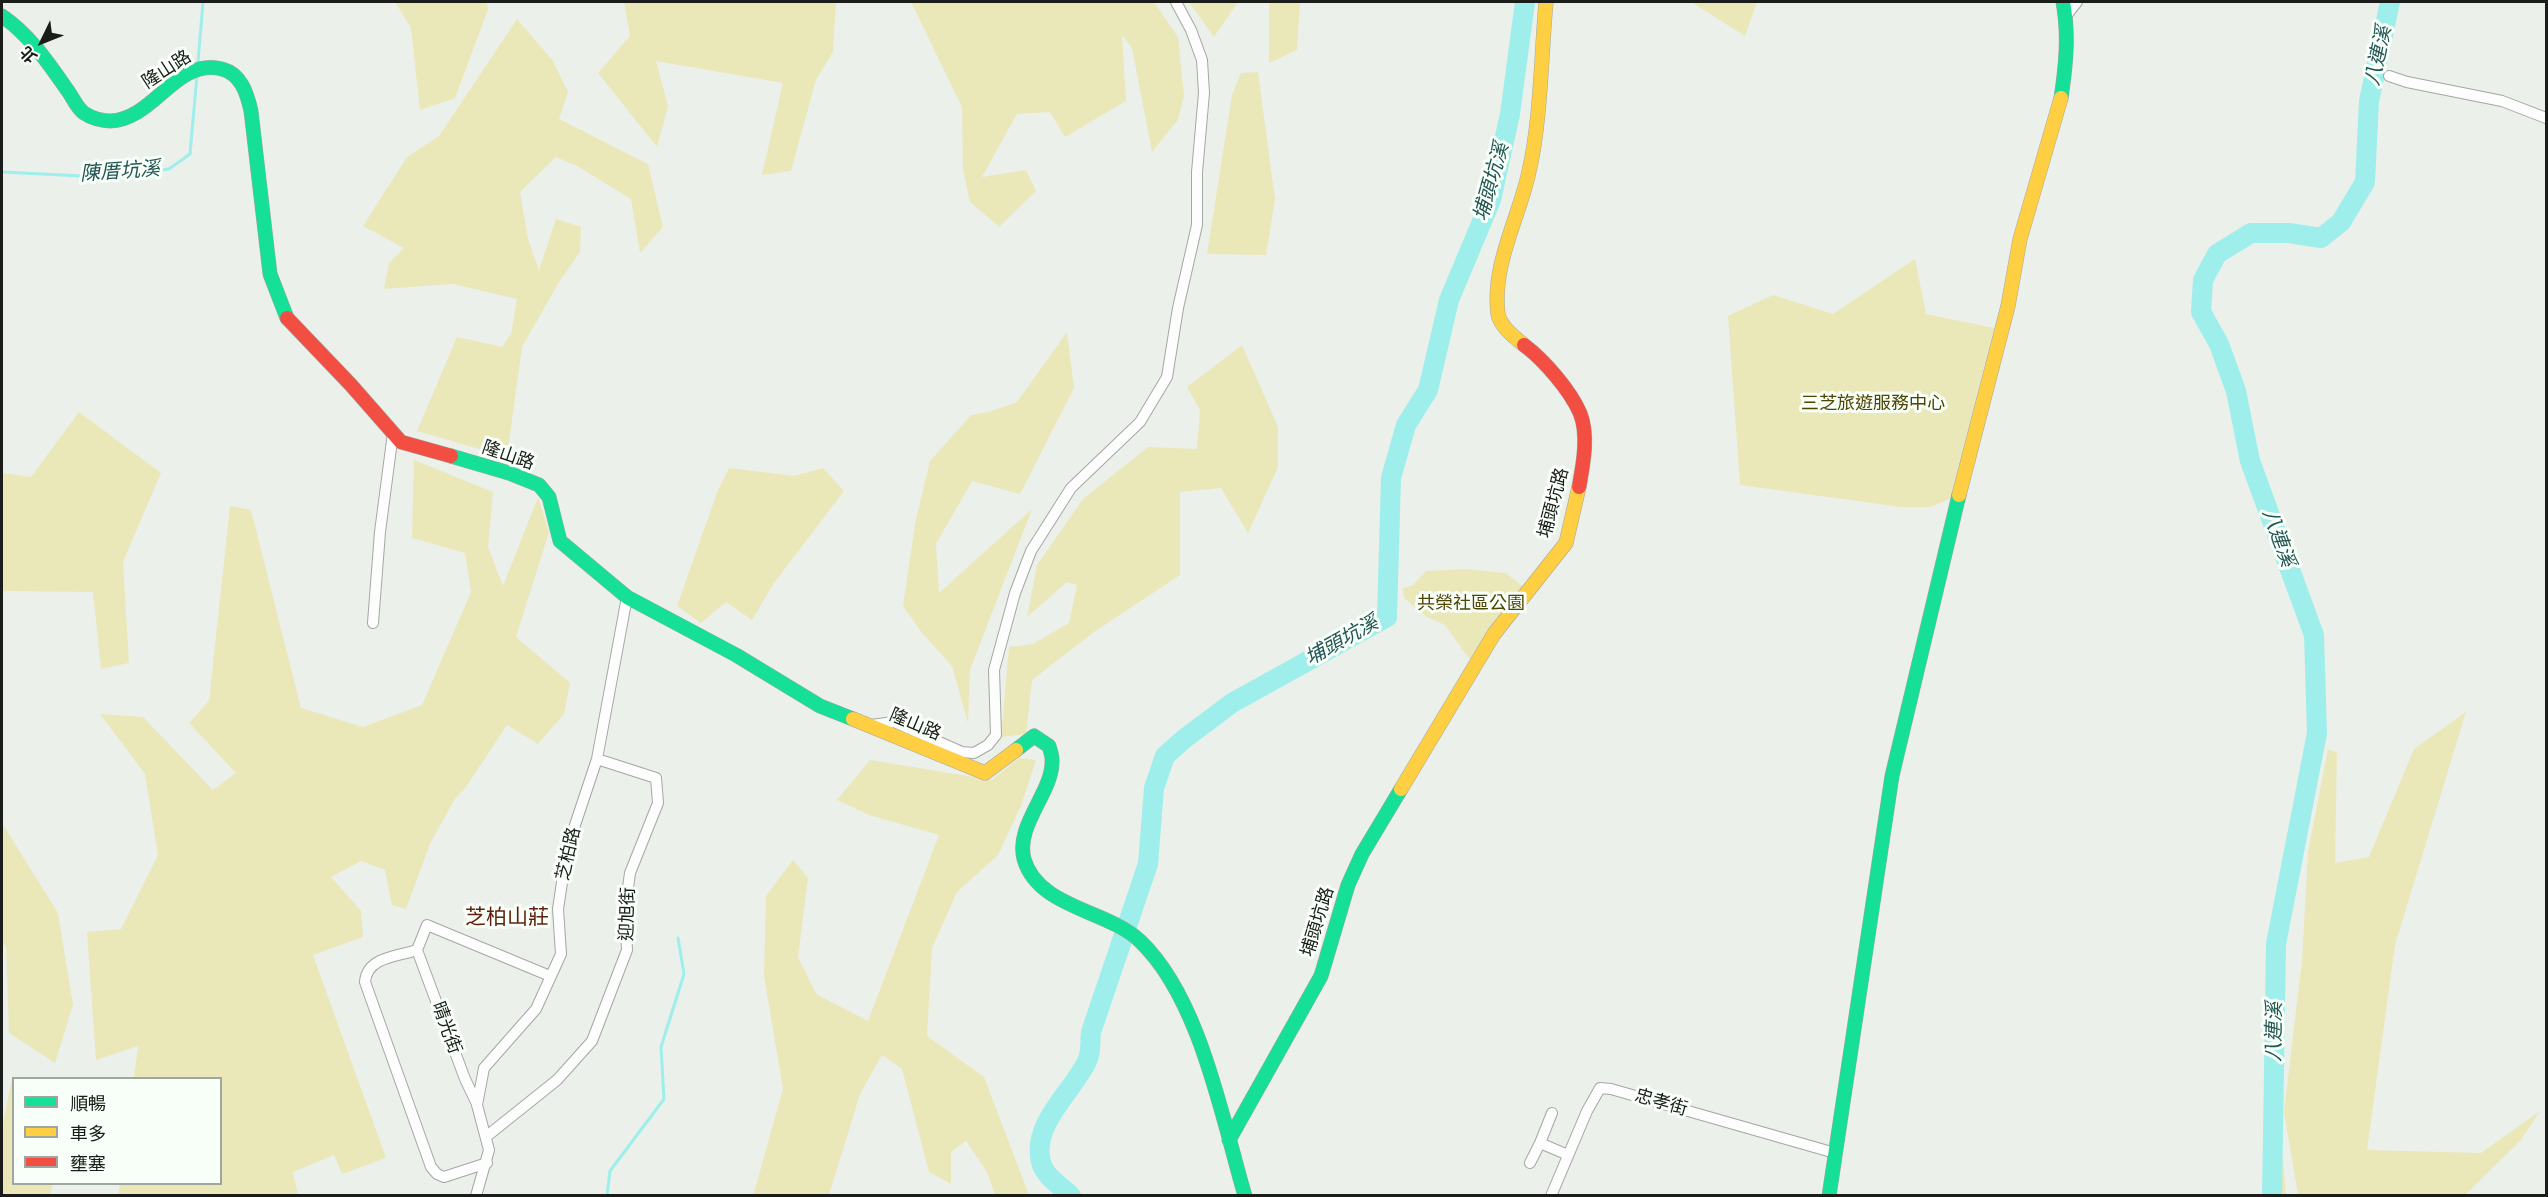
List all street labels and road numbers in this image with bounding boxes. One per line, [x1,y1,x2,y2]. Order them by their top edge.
street label: 隆山路 [138,46,196,94]
street label: 隆山路 [479,437,537,475]
street label: 埔頭坑路 [1534,465,1574,541]
street label: 隆山路 [886,705,944,745]
street label: 芝柏路 [552,825,586,883]
street label: 埔頭坑路 [1297,884,1339,960]
street label: 迎旭街 [616,887,640,941]
street label: 晴光街 [427,999,465,1057]
street label: 忠孝街 [1632,1085,1690,1121]

